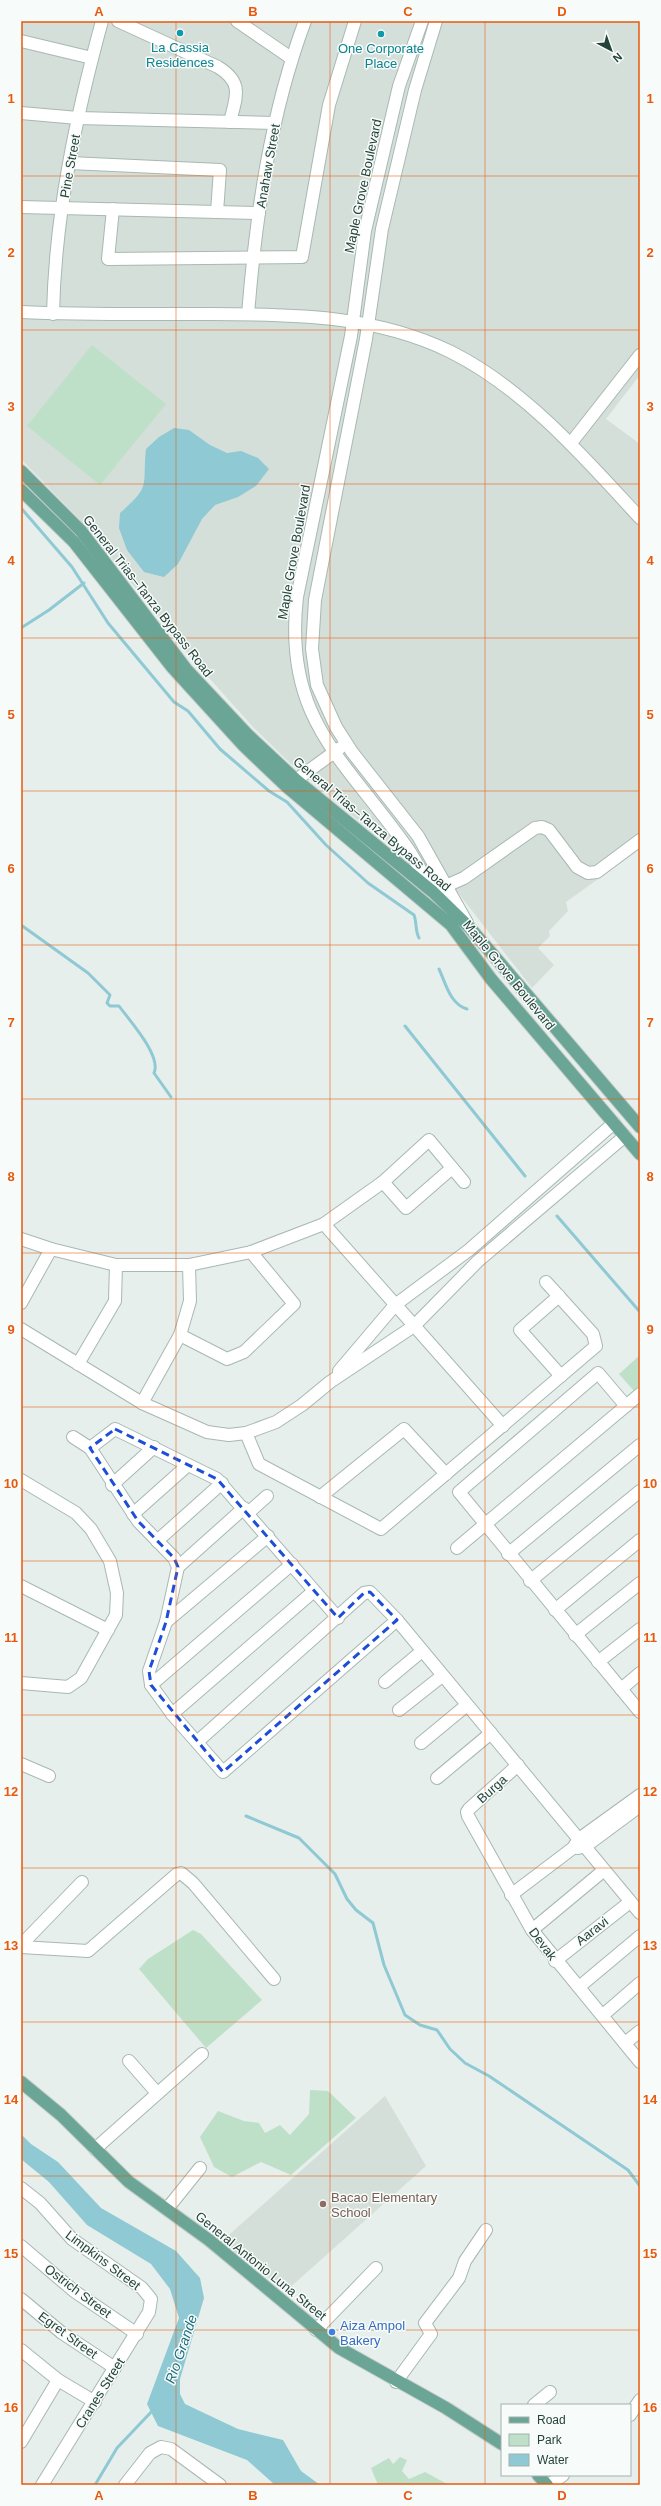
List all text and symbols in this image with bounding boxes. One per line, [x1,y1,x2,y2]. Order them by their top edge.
text: A [94,4,104,19]
text: B [248,4,258,19]
text: C [403,4,413,19]
text: D [557,4,567,19]
marker: La Cassia Residences [175,28,185,38]
marker: One Corporate Place [376,29,386,39]
north arrow [591,30,631,70]
place label: La Cassia Residences [146,40,214,70]
place label: One Corporate Place [338,41,424,71]
text: N [611,50,624,65]
text: 1 [7,91,15,106]
text: 1 [646,91,654,106]
street label: Maple Grove Boulevard [341,118,385,254]
street label: Anahaw Street [253,122,283,209]
street label: Pine Street [57,133,83,199]
text: 2 [7,245,15,260]
text: 2 [646,245,654,260]
text: 3 [7,399,15,414]
text: 3 [646,399,654,414]
street label: Maple Grove Boulevard [275,483,313,621]
street label: General Trias–Tanza Bypass Road [80,512,216,680]
text: 4 [7,553,15,568]
text: 4 [646,553,654,568]
text: 5 [7,707,15,722]
text: 5 [646,707,654,722]
street label: General Trias–Tanza Bypass Road [290,754,454,894]
text: 6 [7,861,15,876]
text: 6 [646,861,654,876]
street label: Maple Grove Boulevard [460,917,558,1033]
text: 7 [7,1015,15,1030]
text: 7 [646,1015,654,1030]
text: 8 [7,1169,15,1184]
text: 8 [646,1169,654,1184]
text: 9 [7,1322,15,1337]
text: 9 [646,1322,654,1337]
text: 10 [4,1476,18,1491]
text: 10 [643,1476,657,1491]
text: 11 [4,1630,18,1645]
text: 11 [643,1630,657,1645]
street label: Burga [474,1771,510,1806]
text: 12 [4,1784,18,1799]
text: 12 [643,1784,657,1799]
street label: Aaravi [573,1914,611,1948]
street label: Devak [526,1925,560,1964]
text: 13 [4,1938,18,1953]
text: 13 [643,1938,657,1953]
text: 14 [4,2092,19,2107]
text: 14 [643,2092,658,2107]
place label: Bacao Elementary School [331,2190,438,2220]
marker: Bacao Elementary School [318,2199,328,2209]
street label: General Antonio Luna Street [193,2209,330,2324]
street label: Limpkins Street [63,2227,144,2293]
text: 15 [4,2246,18,2261]
text: 15 [643,2246,657,2261]
street label: Ostrich Street [42,2261,115,2321]
street label: Egret Street [36,2309,101,2362]
water label: Rio Grande [162,2312,200,2385]
place label: Aiza Ampol Bakery [340,2318,405,2348]
marker: Aiza Ampol Bakery [327,2327,337,2337]
street label: Cranes Street [72,2355,128,2431]
text: 16 [4,2400,18,2415]
text: 16 [643,2400,657,2415]
legend [501,2404,631,2476]
text: Road [537,2413,566,2427]
text: Park [537,2433,563,2447]
text: Water [537,2453,569,2467]
text: A [94,2488,104,2503]
text: B [248,2488,258,2503]
text: C [403,2488,413,2503]
text: D [557,2488,567,2503]

